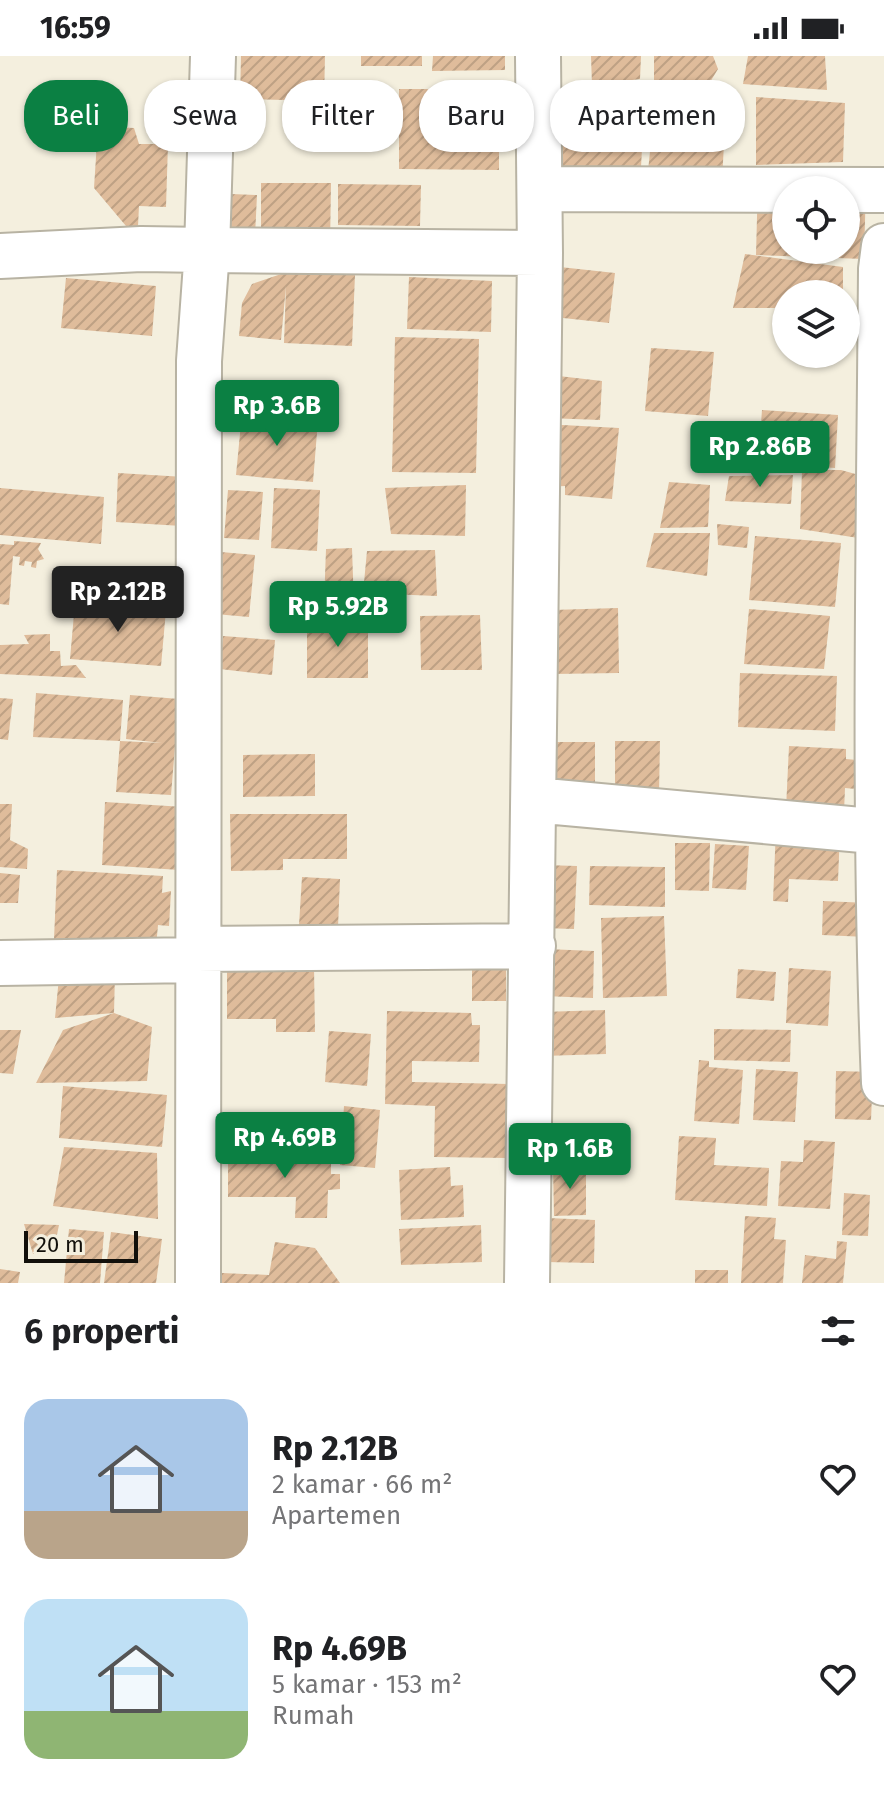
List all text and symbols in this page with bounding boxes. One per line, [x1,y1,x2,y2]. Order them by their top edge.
text: 16:59 [40,10,111,46]
chip: Beli [24,80,128,152]
chip: Sewa [144,80,266,152]
chip: Filter [282,80,403,152]
chip: Baru [419,80,534,152]
chip: Apartemen [550,80,745,152]
map controls [772,176,860,368]
button: locate [772,176,860,264]
button: layers [772,280,860,368]
pin: Rp 3.6B [203,380,351,448]
text: Rp 3.6B [233,390,321,421]
pin: Rp 2.86B [677,421,843,489]
text: Rp 2.86B [708,431,812,462]
pin: Rp 2.12B [35,566,201,634]
text: Rp 2.12B [70,576,166,607]
pin: Rp 5.92B [255,581,421,649]
text: Rp 5.92B [288,591,388,622]
pin: Rp 4.69B [202,1112,368,1180]
text: Rp 4.69B [233,1122,337,1153]
pin: Rp 1.6B [496,1123,644,1191]
text: Rp 1.6B [527,1133,613,1164]
scale bar [24,1227,138,1263]
text: 20 m [36,1231,84,1258]
icon: filters [816,1309,860,1353]
text: 6 properti [24,1311,179,1352]
text: Rp 2.12B [272,1428,398,1469]
icon: home [88,1431,184,1527]
icon: heart [816,1457,860,1501]
text: 2 kamar · 66 m² [272,1469,452,1500]
text: Apartemen [272,1500,401,1531]
text: Rp 4.69B [272,1628,407,1669]
icon: home [88,1631,184,1727]
icon: heart [816,1657,860,1701]
text: 5 kamar · 153 m² [272,1669,462,1700]
text: Rumah [272,1700,355,1731]

